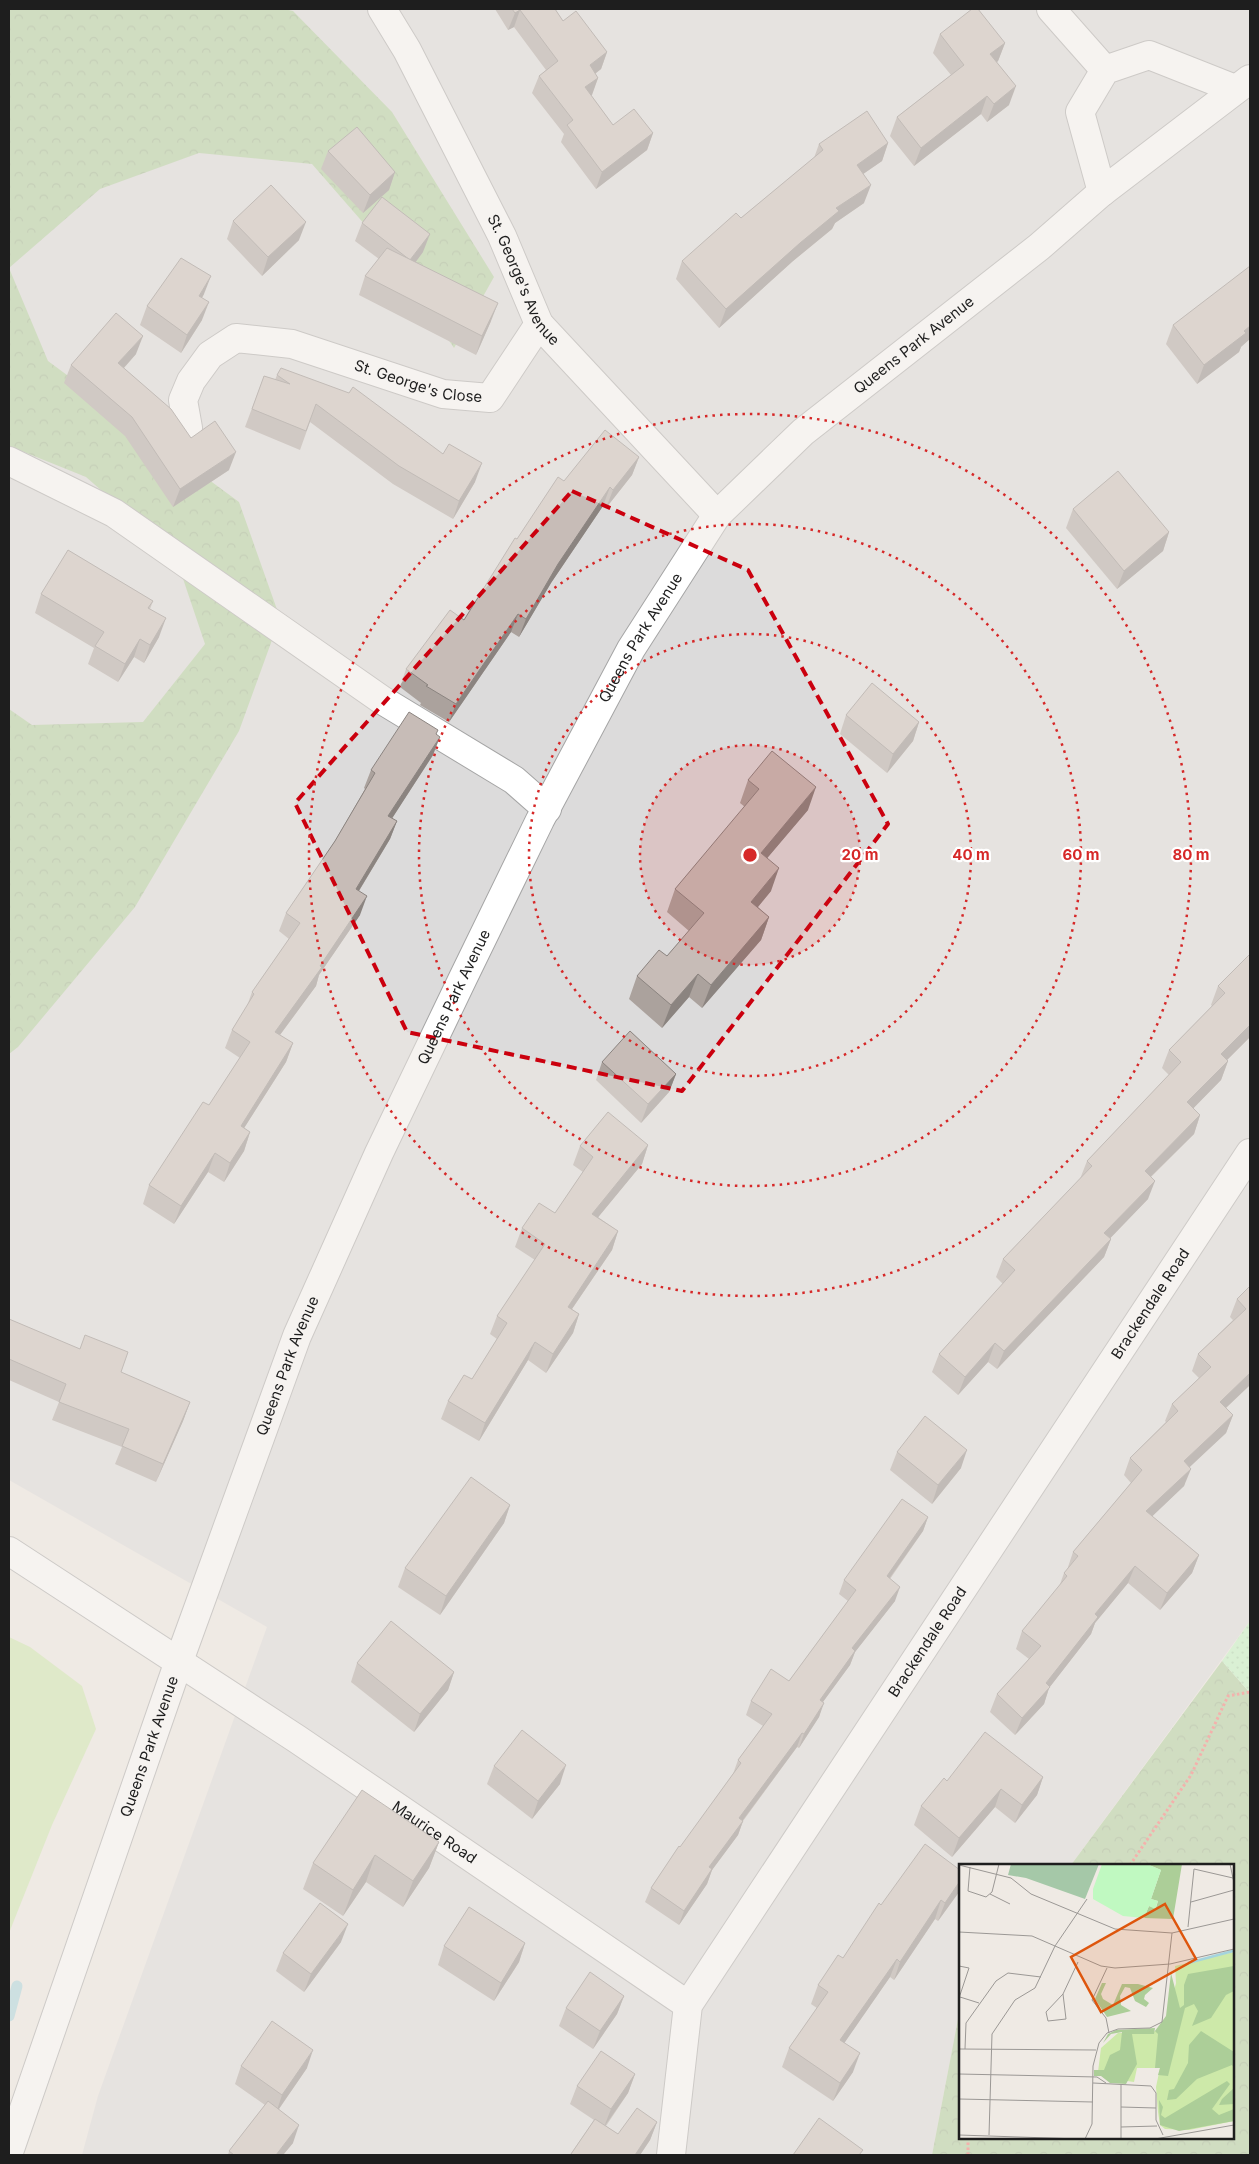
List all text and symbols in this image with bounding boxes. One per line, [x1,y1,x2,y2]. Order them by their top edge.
street label: St. George's Avenue [483,211,564,349]
street label: Queens Park Avenue [849,292,978,398]
street label: St. George's Close [352,355,483,406]
street label: Queens Park Avenue [594,569,686,706]
text: 20 m [842,845,878,864]
text: 40 m [952,845,990,864]
text: 60 m [1062,845,1100,864]
text: 80 m [1172,845,1210,864]
centre of rings [741,846,759,864]
street label: Queens Park Avenue [413,926,494,1068]
street label: Brackendale Road [1107,1245,1193,1362]
street label: Queens Park Avenue [252,1293,323,1438]
street label: Brackendale Road [884,1583,970,1700]
street label: Queens Park Avenue [116,1673,182,1819]
street label: Maurice Road [389,1797,481,1867]
inset map [959,1864,1234,2139]

